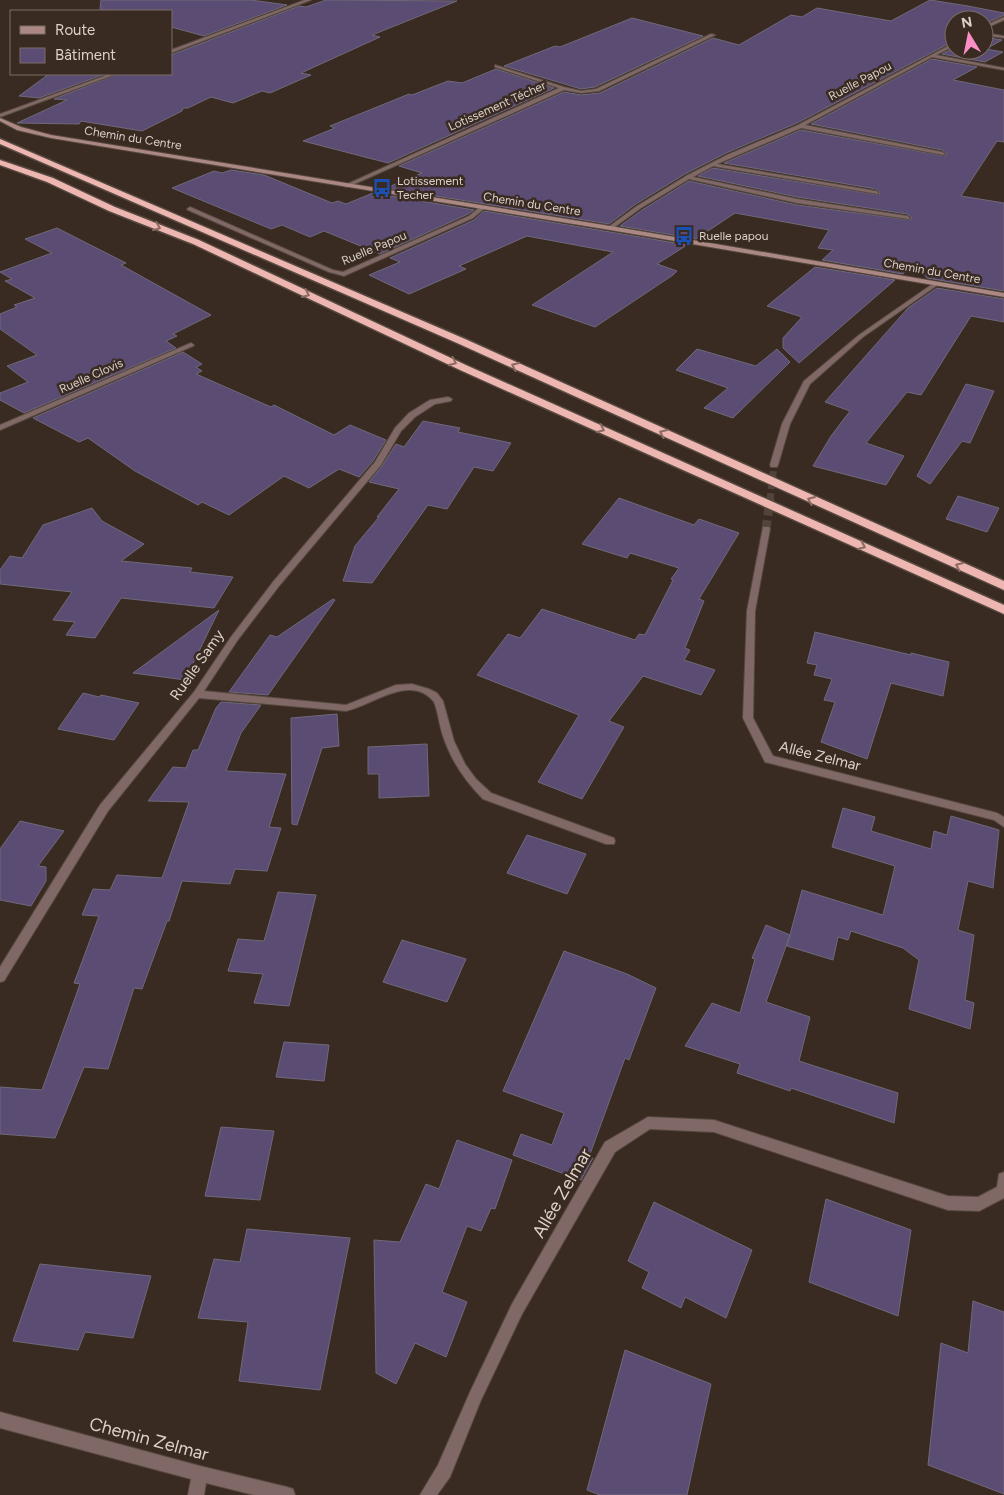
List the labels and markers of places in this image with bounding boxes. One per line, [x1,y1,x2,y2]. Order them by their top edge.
place label: Lotissement Techer [397,174,464,202]
bus stop icon: Lotissement Techer [371,177,393,199]
bus stop icon: Ruelle papou [673,225,695,247]
place label: Ruelle papou [699,229,769,243]

